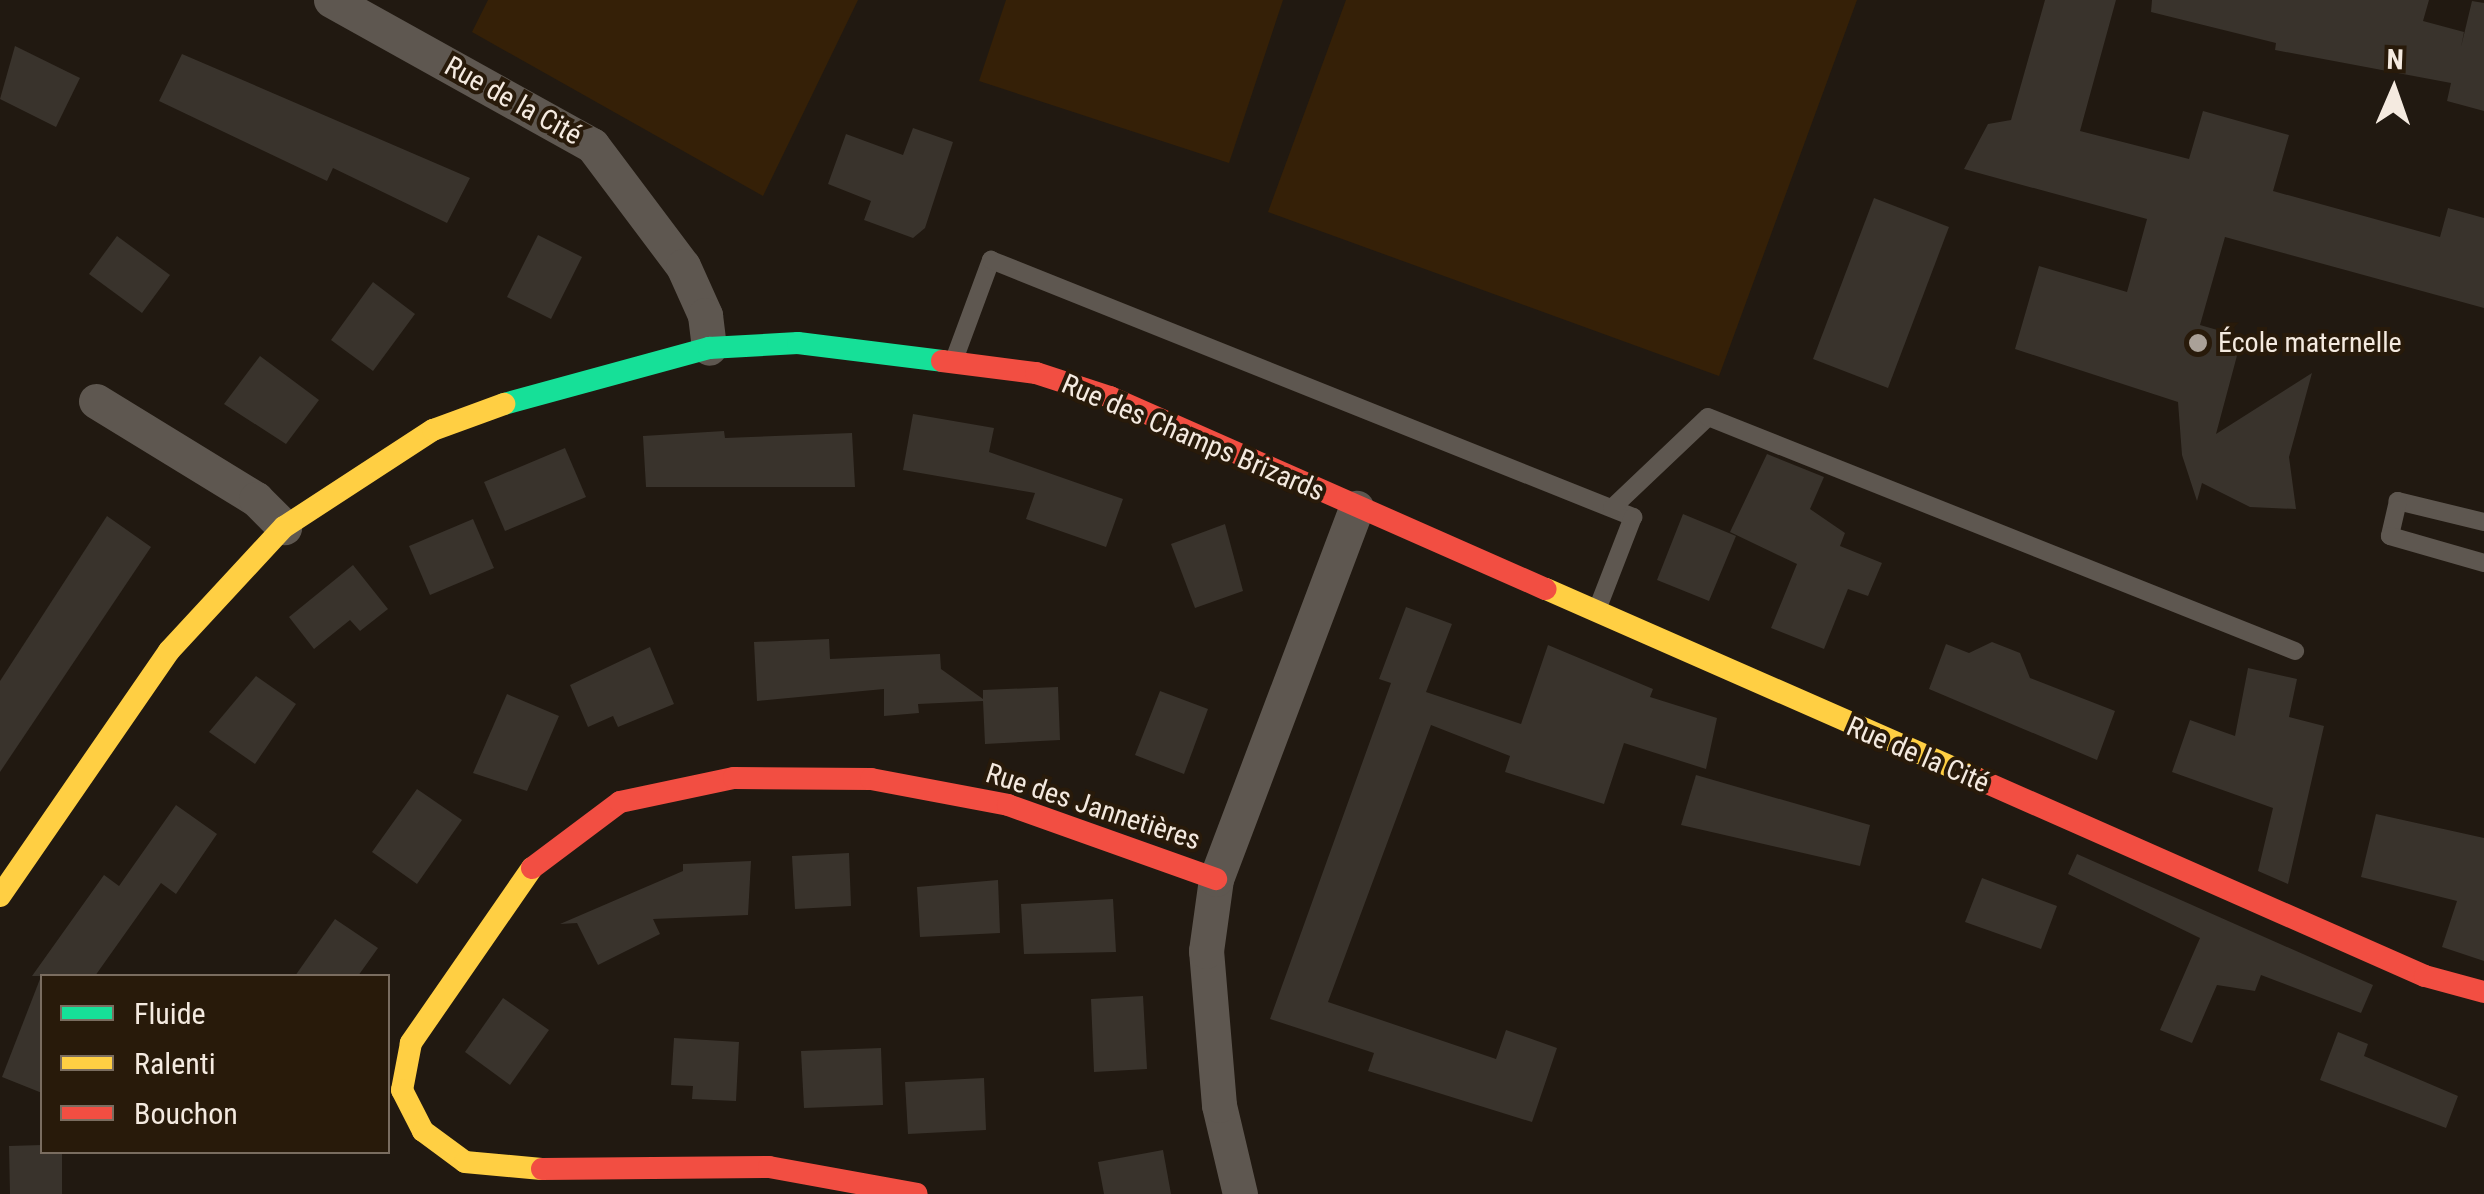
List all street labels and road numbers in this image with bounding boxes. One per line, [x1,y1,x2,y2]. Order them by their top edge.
street label: Rue de la Cité [439,50,587,152]
street label: Rue des Champs Brizards [1057,367,1329,509]
street label: Rue de la Cité [1842,710,1994,800]
street label: Rue des Jannetières [982,757,1204,857]

